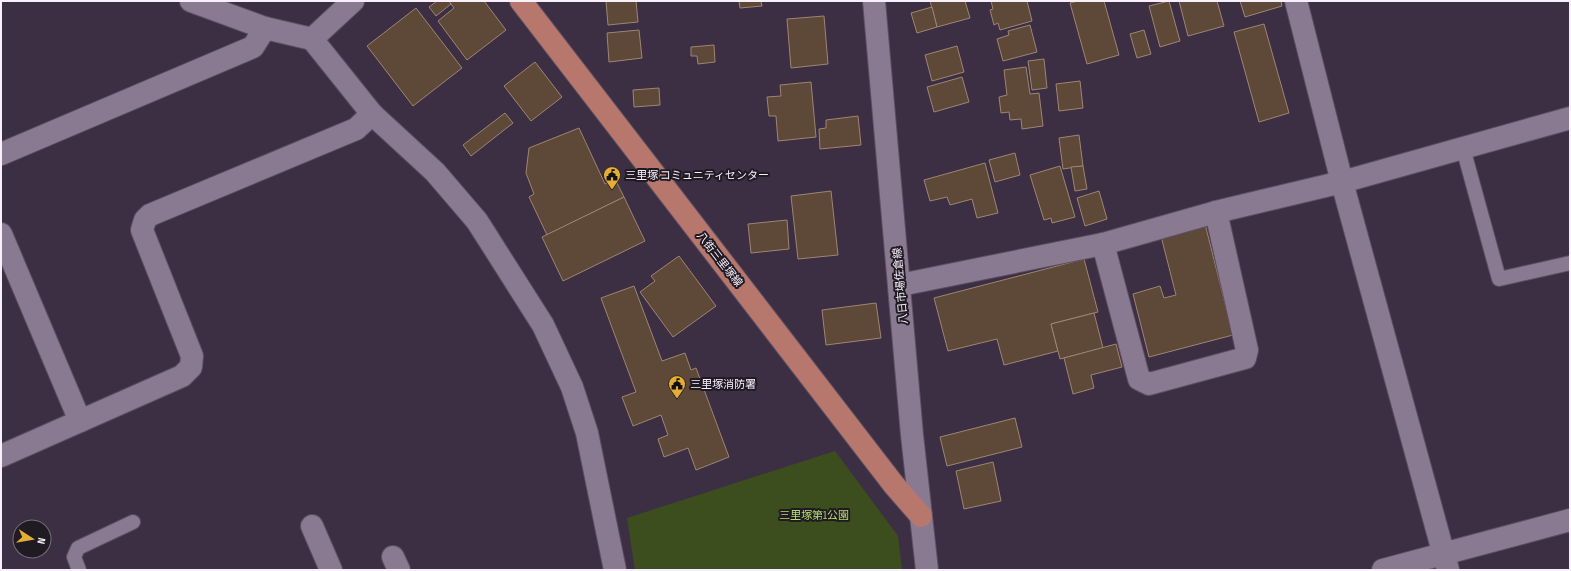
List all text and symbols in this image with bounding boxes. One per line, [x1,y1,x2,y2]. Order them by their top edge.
public building icon: 三里塚 コミュニティセンター [602,165,622,190]
place label: 三里塚 コミュニティセンター [625,169,769,182]
street label: 八街三里塚線 [694,229,745,289]
street label: 八日市場佐倉線 [891,247,910,325]
public building icon: 三里塚消防署 [667,374,687,399]
place label: 三里塚消防署 [690,378,756,391]
park label: 三里塚第1公園 [779,509,849,522]
north arrow [12,519,52,559]
text: N [34,537,48,545]

